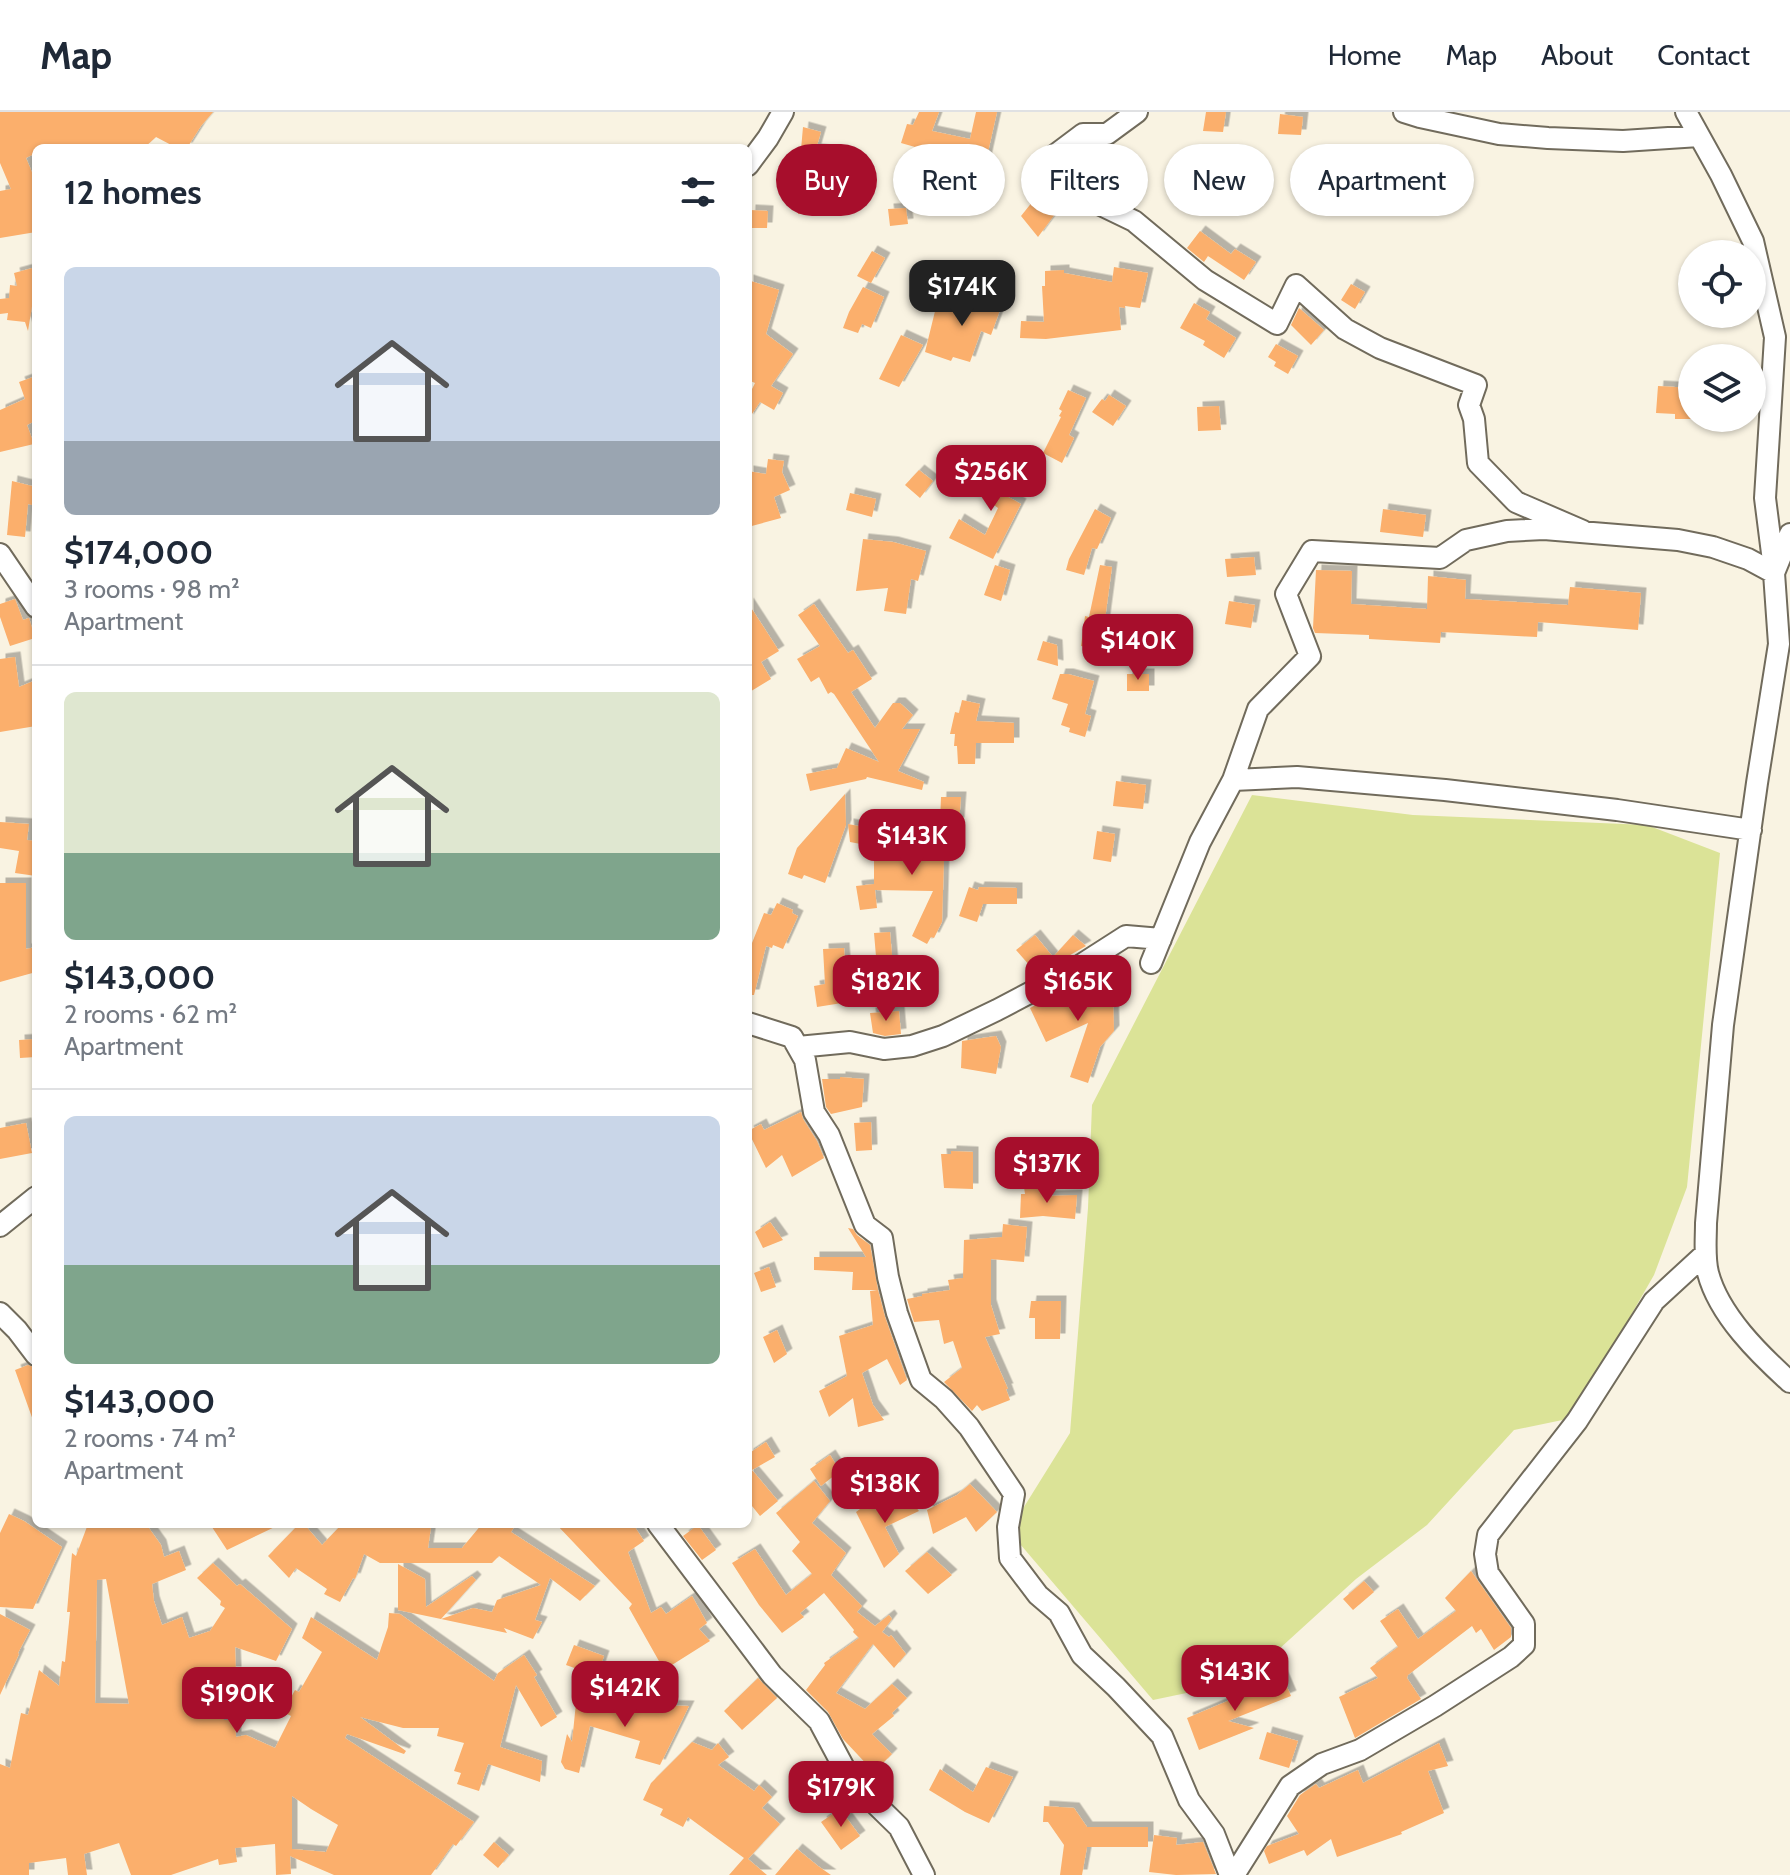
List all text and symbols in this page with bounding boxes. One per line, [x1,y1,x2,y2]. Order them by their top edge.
text: Map [40,32,112,79]
text: Home [1328,38,1401,72]
text: Map [1445,38,1497,72]
text: About [1541,38,1613,72]
text: Contact [1657,38,1750,72]
chip: Buy [776,144,877,216]
chip: Rent [893,144,1005,216]
chip: Filters [1021,144,1148,216]
chip: New [1164,144,1274,216]
chip: Apartment [1290,144,1474,216]
icon: filters [676,170,720,214]
text: 12 homes [64,171,202,213]
map controls [1678,240,1766,432]
button: locate [1678,240,1766,328]
pin: $174K [906,260,1018,328]
text: $174K [927,270,997,302]
icon: home [320,319,464,463]
button: layers [1678,344,1766,432]
pin: $256K [935,445,1047,513]
text: $256K [954,455,1028,487]
text: $174,000 [64,531,213,573]
text: 3 rooms · 98 m² [64,573,240,605]
text: Apartment [64,605,183,637]
pin: $140K [1082,614,1194,682]
text: $140K [1100,624,1176,656]
icon: home [320,744,464,888]
pin: $143K [856,809,968,877]
text: $143K [876,819,948,851]
pin: $182K [830,955,942,1023]
pin: $165K [1022,955,1134,1023]
text: $143,000 [64,956,215,998]
text: $182K [851,965,921,997]
text: $165K [1043,965,1113,997]
text: 2 rooms · 62 m² [64,998,237,1030]
text: Apartment [64,1030,183,1062]
pin: $137K [991,1137,1103,1205]
text: $137K [1013,1147,1081,1179]
icon: home [320,1168,464,1312]
text: $143,000 [64,1380,215,1422]
text: 2 rooms · 74 m² [64,1422,236,1454]
text: Apartment [64,1454,183,1486]
pin: $138K [829,1457,941,1525]
text: $138K [850,1467,920,1499]
pin: $143K [1179,1645,1291,1713]
text: $143K [1199,1655,1271,1687]
pin: $142K [569,1661,681,1729]
pin: $190K [181,1667,293,1735]
text: $142K [590,1671,660,1703]
text: $190K [200,1677,274,1709]
pin: $179K [785,1761,897,1829]
text: $179K [807,1771,875,1803]

